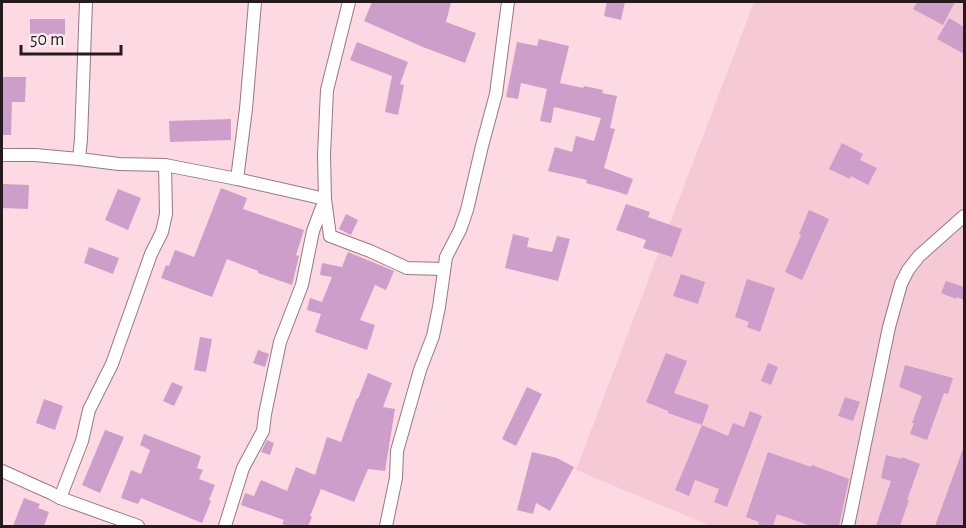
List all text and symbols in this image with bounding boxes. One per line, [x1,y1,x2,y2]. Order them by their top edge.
scale bar [21,18,122,56]
text: 50 m [30,31,64,49]

